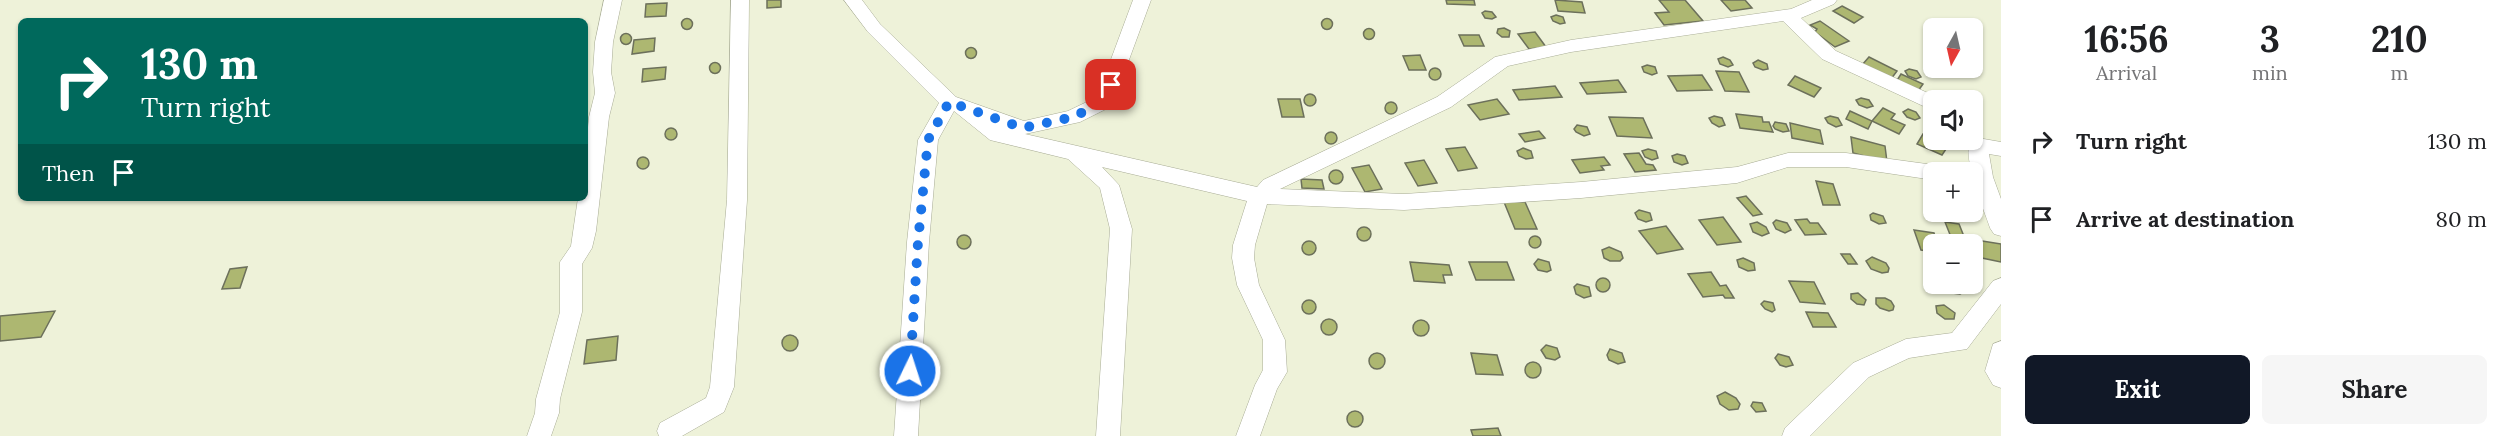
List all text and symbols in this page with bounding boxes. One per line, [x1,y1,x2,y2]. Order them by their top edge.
text: 16:56 [2084,16,2169,62]
text: 3 [2260,16,2280,62]
text: 210 [2371,16,2428,62]
north arrow [1923,18,1983,78]
map controls [1923,18,1983,294]
text: 130 m [141,37,258,91]
icon: right [42,42,120,120]
pin [1085,59,1136,110]
text: Arrival [2096,60,2157,85]
text: min [2252,60,2288,85]
text: m [2390,60,2408,85]
icon: arrive [1094,68,1127,101]
text: Turn right [141,90,270,124]
button: sound [1923,90,1983,150]
icon: right [2025,125,2058,158]
text: Turn right [2076,127,2187,155]
text: 130 m [2428,127,2487,155]
icon: arrive [107,156,140,189]
text: Then [42,159,95,187]
button: + [1923,162,1983,222]
icon: arrive [2025,203,2058,236]
text: Arrive at destination [2076,205,2294,233]
text: 80 m [2436,205,2487,233]
button: − [1923,234,1983,294]
position arrow [878,339,942,403]
button: Exit [2025,355,2250,424]
button: Share [2262,355,2487,424]

